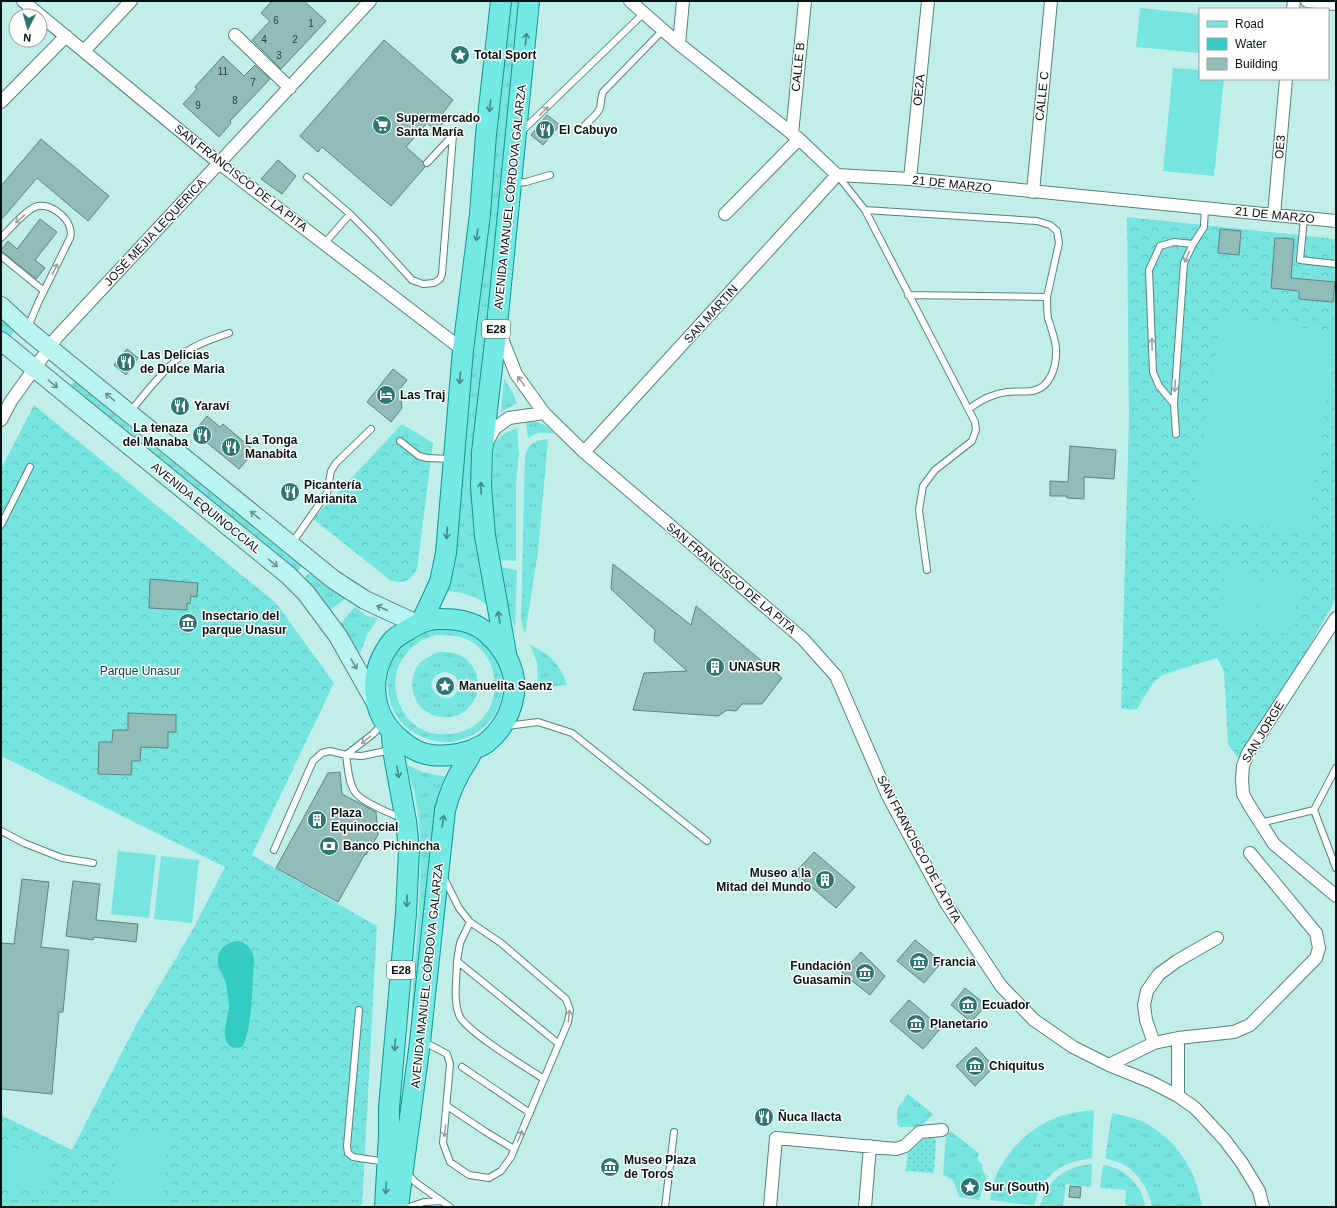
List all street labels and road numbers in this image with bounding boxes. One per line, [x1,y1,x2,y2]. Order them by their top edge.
street label: CALLE B [788,42,808,92]
street label: CALLE C [1032,70,1052,122]
street label: OE2A [910,73,928,107]
street label: AVENIDA MANUEL CÓRDOVA GALARZA [490,84,529,310]
street label: SAN FRANCISCO DE LA PITA [172,122,310,234]
street label: OE3 [1272,134,1288,160]
street label: 21 DE MARZO [911,173,993,195]
street label: JOSÉ MEJIA LEQUERICA [101,175,209,289]
street label: 21 DE MARZO [1234,204,1316,226]
street label: SAN MARTIN [681,282,741,346]
road number: E28 [482,320,510,338]
street label: AVENIDA EQUINOCCIAL [148,459,264,557]
street label: SAN FRANCISCO DE LA PITA [663,520,799,636]
street label: SAN JORGE [1239,699,1287,765]
street label: SAN FRANCISCO DE LA PITA [874,773,964,925]
street label: AVENIDA MANUEL CÓRDOVA GALARZA [407,863,446,1089]
road number: E28 [387,961,415,979]

